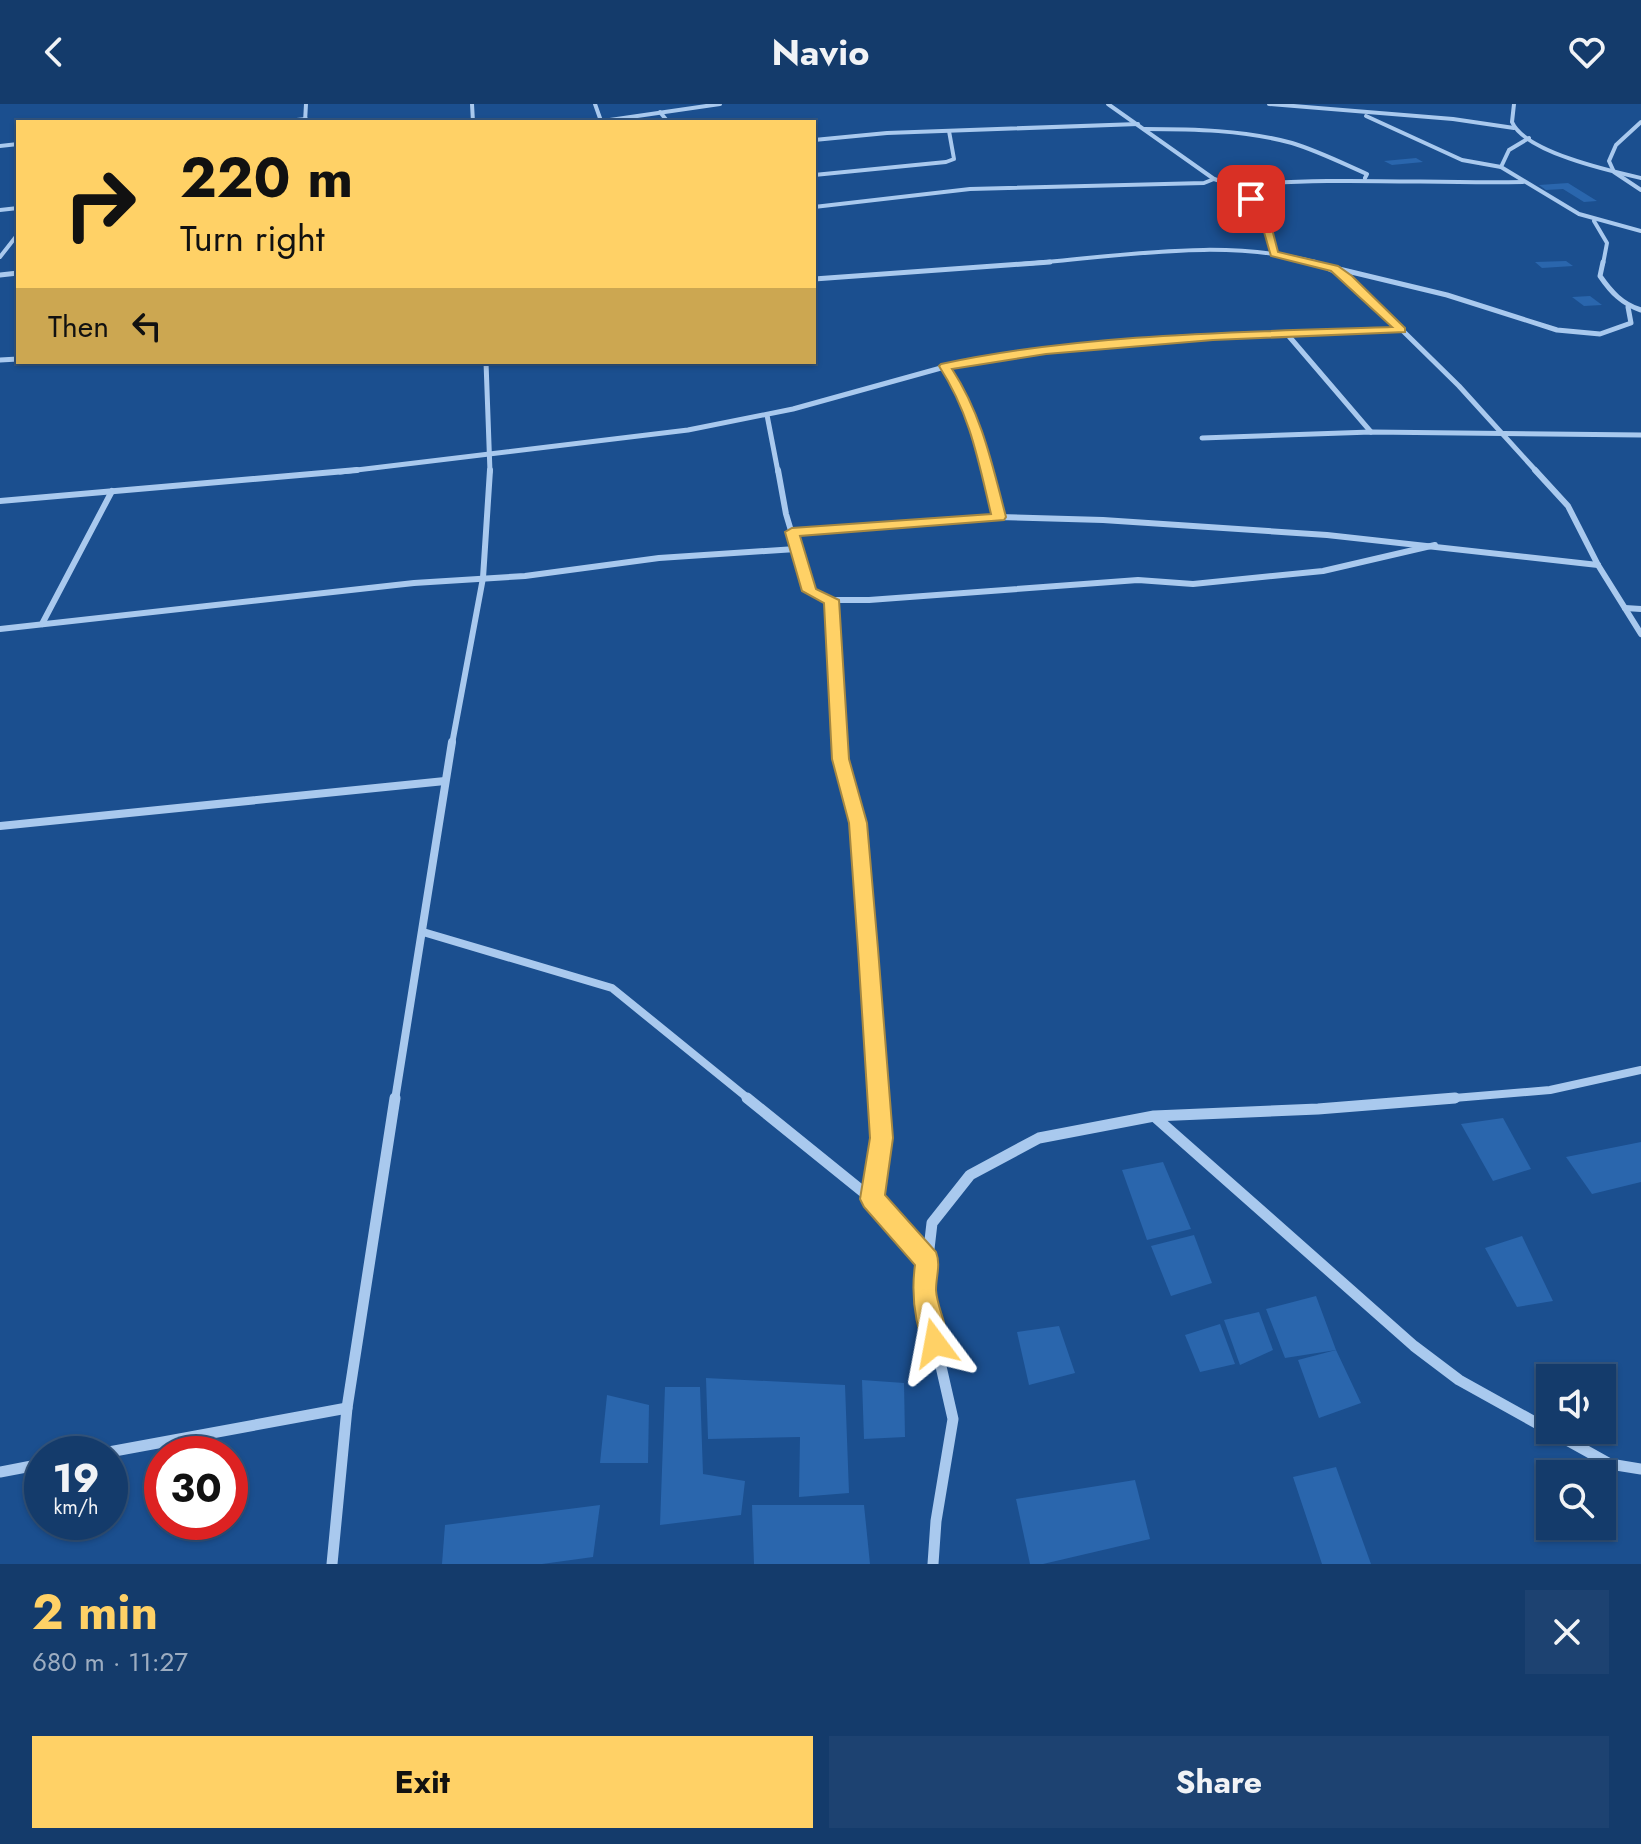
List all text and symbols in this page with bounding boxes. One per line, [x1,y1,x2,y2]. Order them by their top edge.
text: Navio [772,26,869,78]
icon: back [32,30,76,74]
icon: heart [1565,30,1609,74]
text: 220 m [180,137,353,218]
icon: right [48,152,152,256]
pin [1217,165,1285,233]
icon: arrive [1229,177,1273,221]
text: Turn right [180,212,325,264]
icon: left [125,304,169,348]
text: Then [48,305,109,348]
position arrow [893,1301,977,1385]
map controls [1536,1364,1616,1540]
button: sound [1536,1364,1616,1444]
speed limit sign: 30 [144,1436,248,1540]
text: 19 [52,1449,100,1507]
button: search [1536,1460,1616,1540]
text: km/h [53,1493,99,1522]
text: 2 min [32,1578,158,1647]
button: close [1525,1590,1609,1674]
text: 680 m · 11:27 [32,1643,188,1681]
button: Exit [32,1736,813,1828]
button: Share [829,1736,1609,1828]

